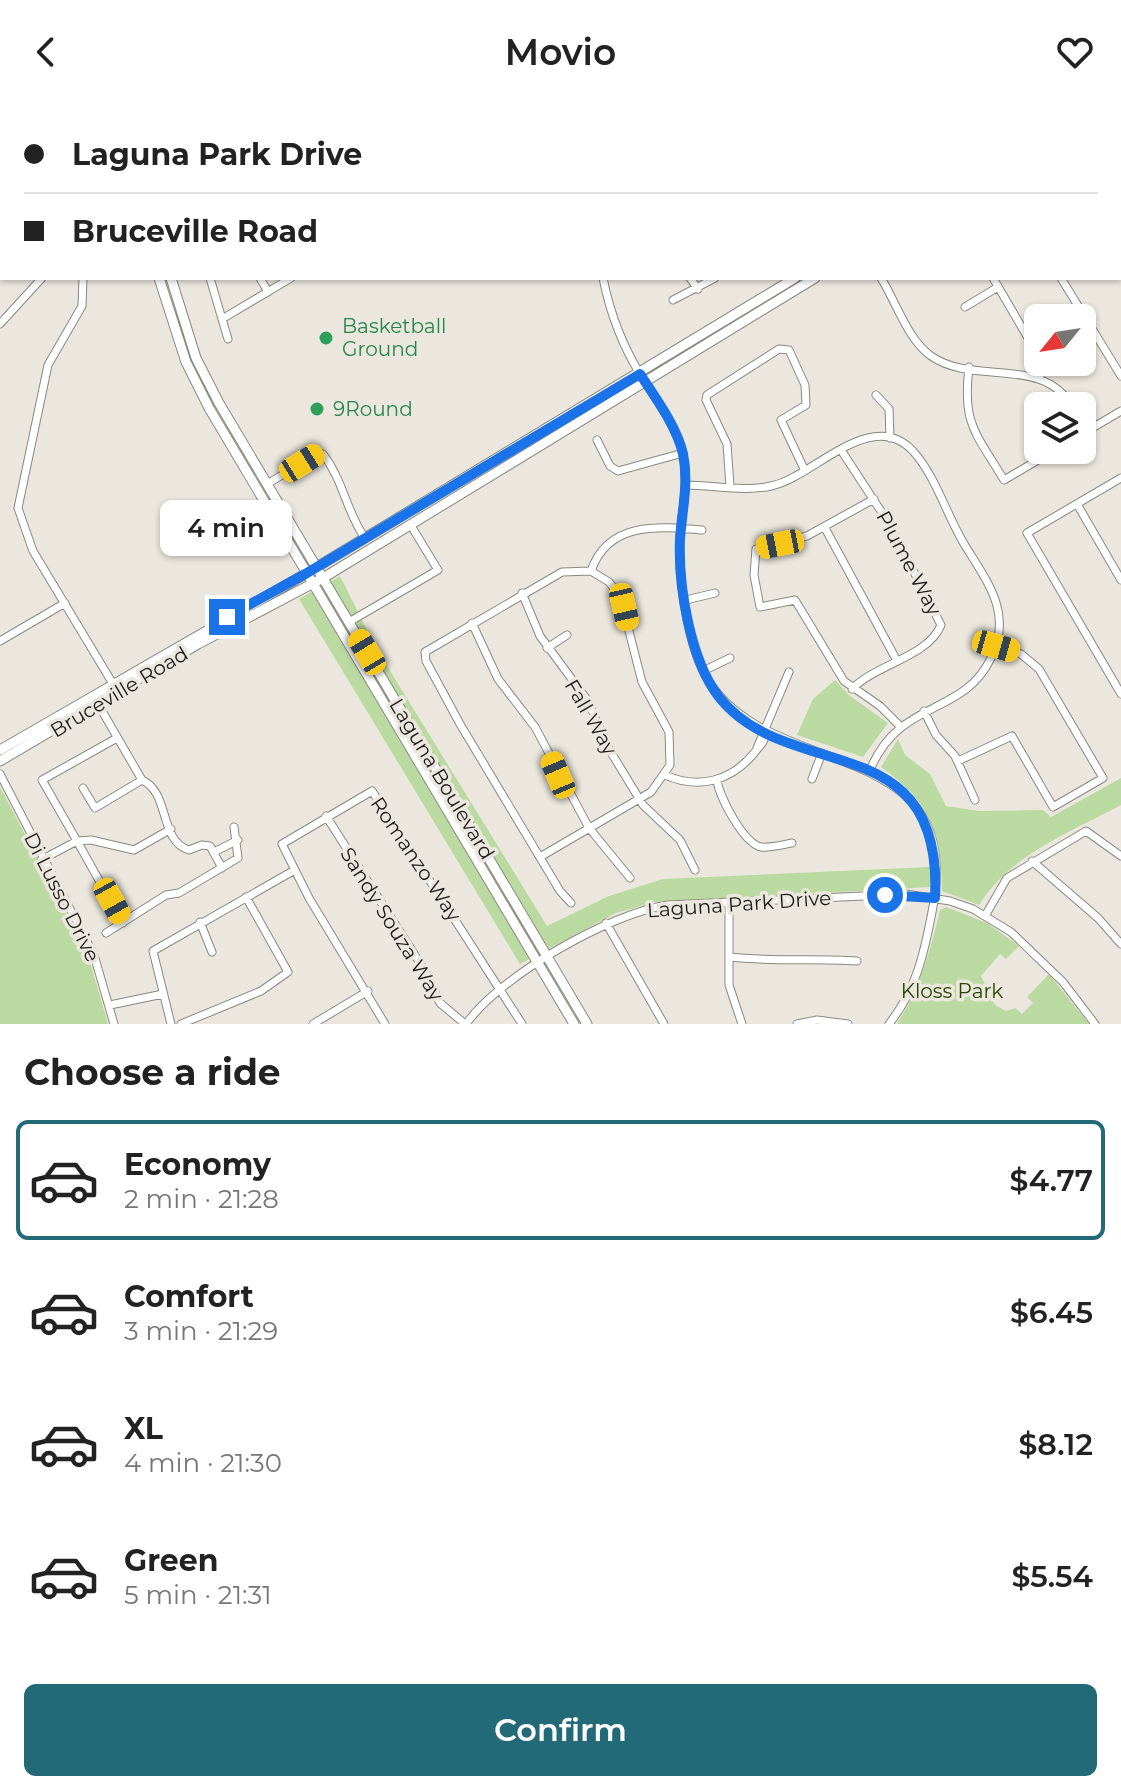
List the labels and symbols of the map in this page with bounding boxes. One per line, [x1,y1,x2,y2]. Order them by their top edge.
north arrow [1024,304,1096,376]
place label: Basketball Ground [342,314,446,361]
marker: Basketball Ground [317,329,335,347]
place label: 9Round [333,397,413,421]
marker: 9Round [308,400,326,418]
car [275,440,329,486]
callout: 4 min [161,501,293,557]
street label: Plume Way [871,507,947,620]
car [754,528,806,560]
car [607,581,641,633]
route end [209,599,245,635]
car [344,625,390,679]
car [970,628,1022,664]
street label: Bruceville Road [46,642,192,742]
street label: Fall Way [560,675,622,759]
street label: Laguna Boulevard [385,694,499,864]
car [538,748,578,802]
street label: Romanzo Way [366,792,467,926]
street label: Di Lusso Drive [19,828,105,966]
street label: Sandy Souza Way [335,843,449,1005]
car [90,874,134,928]
route start [867,877,903,913]
street label: Laguna Park Drive [646,886,832,922]
park label: Kloss Park [901,979,1003,1003]

